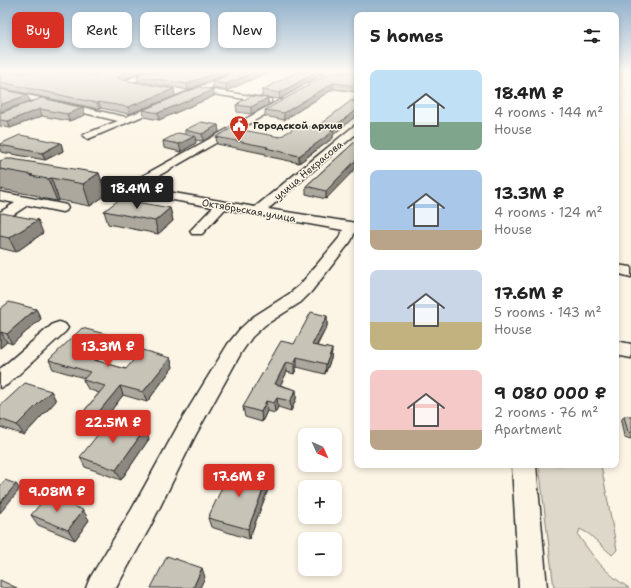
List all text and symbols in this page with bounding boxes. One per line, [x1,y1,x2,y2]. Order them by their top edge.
chip: Buy [12,12,64,48]
chip: Rent [72,12,132,48]
chip: Filters [140,12,210,48]
chip: New [218,12,276,48]
text: 5 homes [370,25,443,47]
icon: filters [581,25,603,47]
text: 18.4M ₽ [494,82,564,104]
icon: home [402,86,450,134]
text: 4 rooms · 144 m² [494,104,603,121]
public building icon: Городской архив [228,114,250,142]
place label: Городской архив [253,119,343,132]
text: House [494,121,532,138]
street label: улица Некрасова [271,137,346,203]
pin: 18.4M ₽ [100,176,174,210]
text: 18.4M ₽ [110,180,164,197]
text: 13.3M ₽ [494,182,565,204]
icon: home [402,186,450,234]
street label: Октябрьская улица [201,196,298,225]
text: 4 rooms · 124 m² [494,204,603,221]
text: House [494,221,532,238]
text: 17.6M ₽ [494,282,564,304]
icon: home [402,286,450,334]
text: 5 rooms · 143 m² [494,304,602,321]
text: House [494,321,532,338]
pin: 13.3M ₽ [71,334,145,368]
text: 13.3M ₽ [81,338,135,355]
text: 9 080 000 ₽ [494,382,607,404]
icon: home [402,386,450,434]
text: 2 rooms · 76 m² [494,404,598,421]
pin: 22.5M ₽ [76,410,150,444]
text: 22.5M ₽ [85,414,141,431]
text: Apartment [494,421,562,438]
north arrow [298,428,342,472]
map controls [298,428,342,576]
pin: 17.6M ₽ [202,464,276,498]
text: 17.6M ₽ [212,468,266,485]
pin: 9.08M ₽ [20,479,94,513]
button: + [298,480,342,524]
text: 9.08M ₽ [28,483,86,500]
button: − [298,532,342,576]

